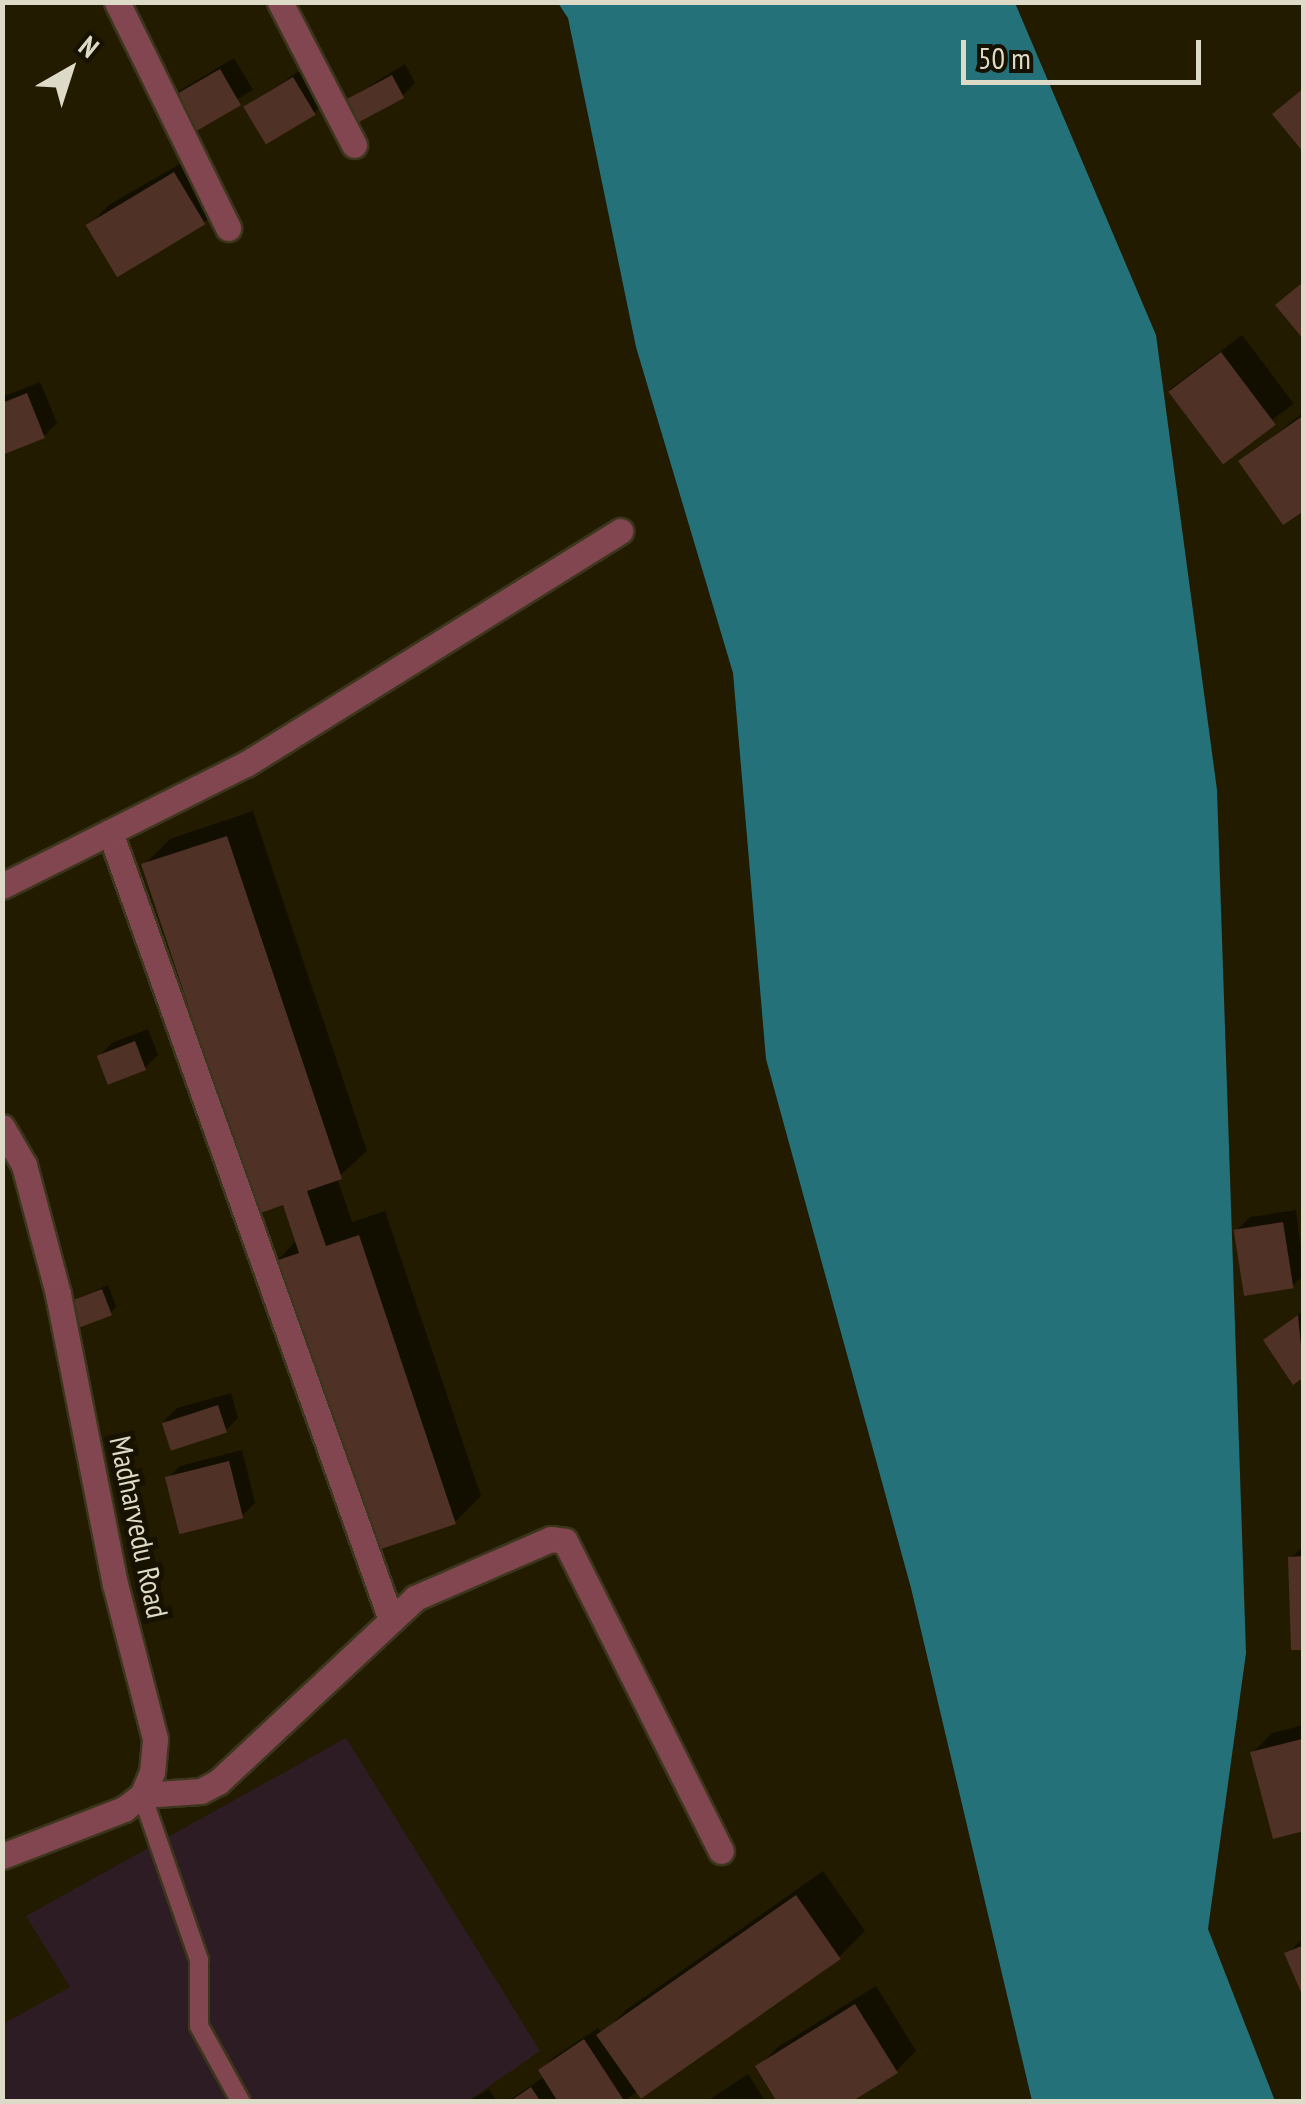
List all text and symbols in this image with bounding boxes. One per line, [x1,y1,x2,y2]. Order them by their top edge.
north arrow [20,20,120,120]
scale bar [966,20,1206,82]
text: N [72,27,107,65]
text: 50 m [978,38,1031,77]
street label: Madharvedu Road [102,1433,176,1621]

